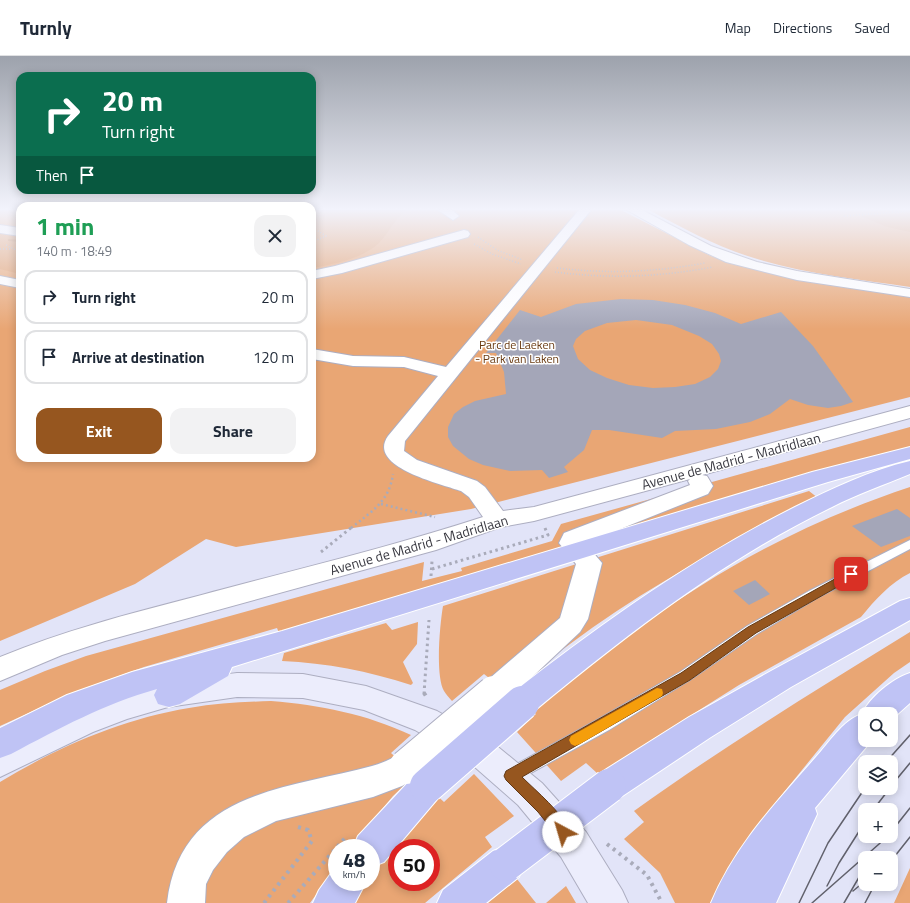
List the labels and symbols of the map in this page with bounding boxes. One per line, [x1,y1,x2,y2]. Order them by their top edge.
park label: Parc de Laeken - Park van Laken [475,335,559,368]
street label: Avenue de Madrid - Madridlaan [639,426,823,495]
street label: Avenue de Madrid - Madridlaan [327,509,510,580]
pin [834,557,868,591]
position arrow [542,811,584,853]
speed limit sign: 50 [388,839,440,891]

